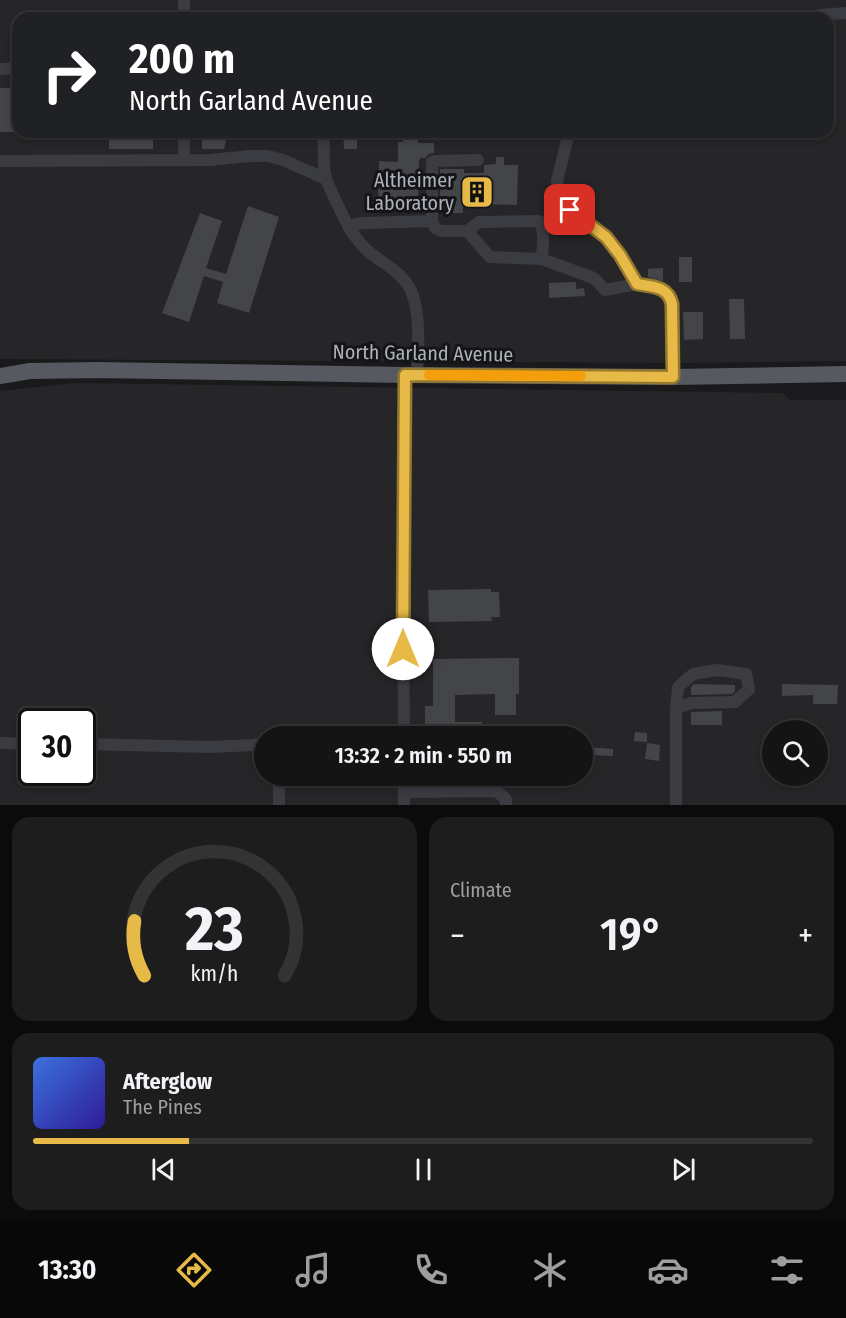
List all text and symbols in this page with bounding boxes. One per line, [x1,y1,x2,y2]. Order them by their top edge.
text: 200 m [129,34,235,84]
icon: right [30,36,108,114]
text: North Garland Avenue [129,85,373,117]
place label: Altheimer Laboratory [366,168,454,215]
building icon: Altheimer Laboratory [459,174,495,210]
pin [544,184,595,235]
icon: arrive [553,193,586,226]
street label: North Garland Avenue [332,339,514,367]
position arrow [371,617,435,681]
speed limit sign: 30 [18,708,96,786]
map controls [762,720,828,786]
button: search [762,720,828,786]
text: 13:32 · 2 min · 550 m [335,742,512,769]
text: Climate [450,878,512,902]
text: 23 [184,892,244,967]
text: 19° [600,908,663,962]
text: − [450,916,465,956]
text: + [798,916,813,956]
text: km/h [191,961,238,987]
text: Afterglow [123,1068,212,1095]
text: The Pines [123,1095,202,1119]
icon: previous [147,1153,180,1186]
icon: pause [407,1153,440,1186]
icon: next [667,1153,700,1186]
icon: directions [173,1249,215,1291]
icon: music [292,1249,334,1291]
icon: phone [410,1249,452,1291]
icon: climate [529,1249,571,1291]
icon: car [647,1249,689,1291]
icon: filters [766,1249,808,1291]
text: 13:30 [38,1254,97,1286]

